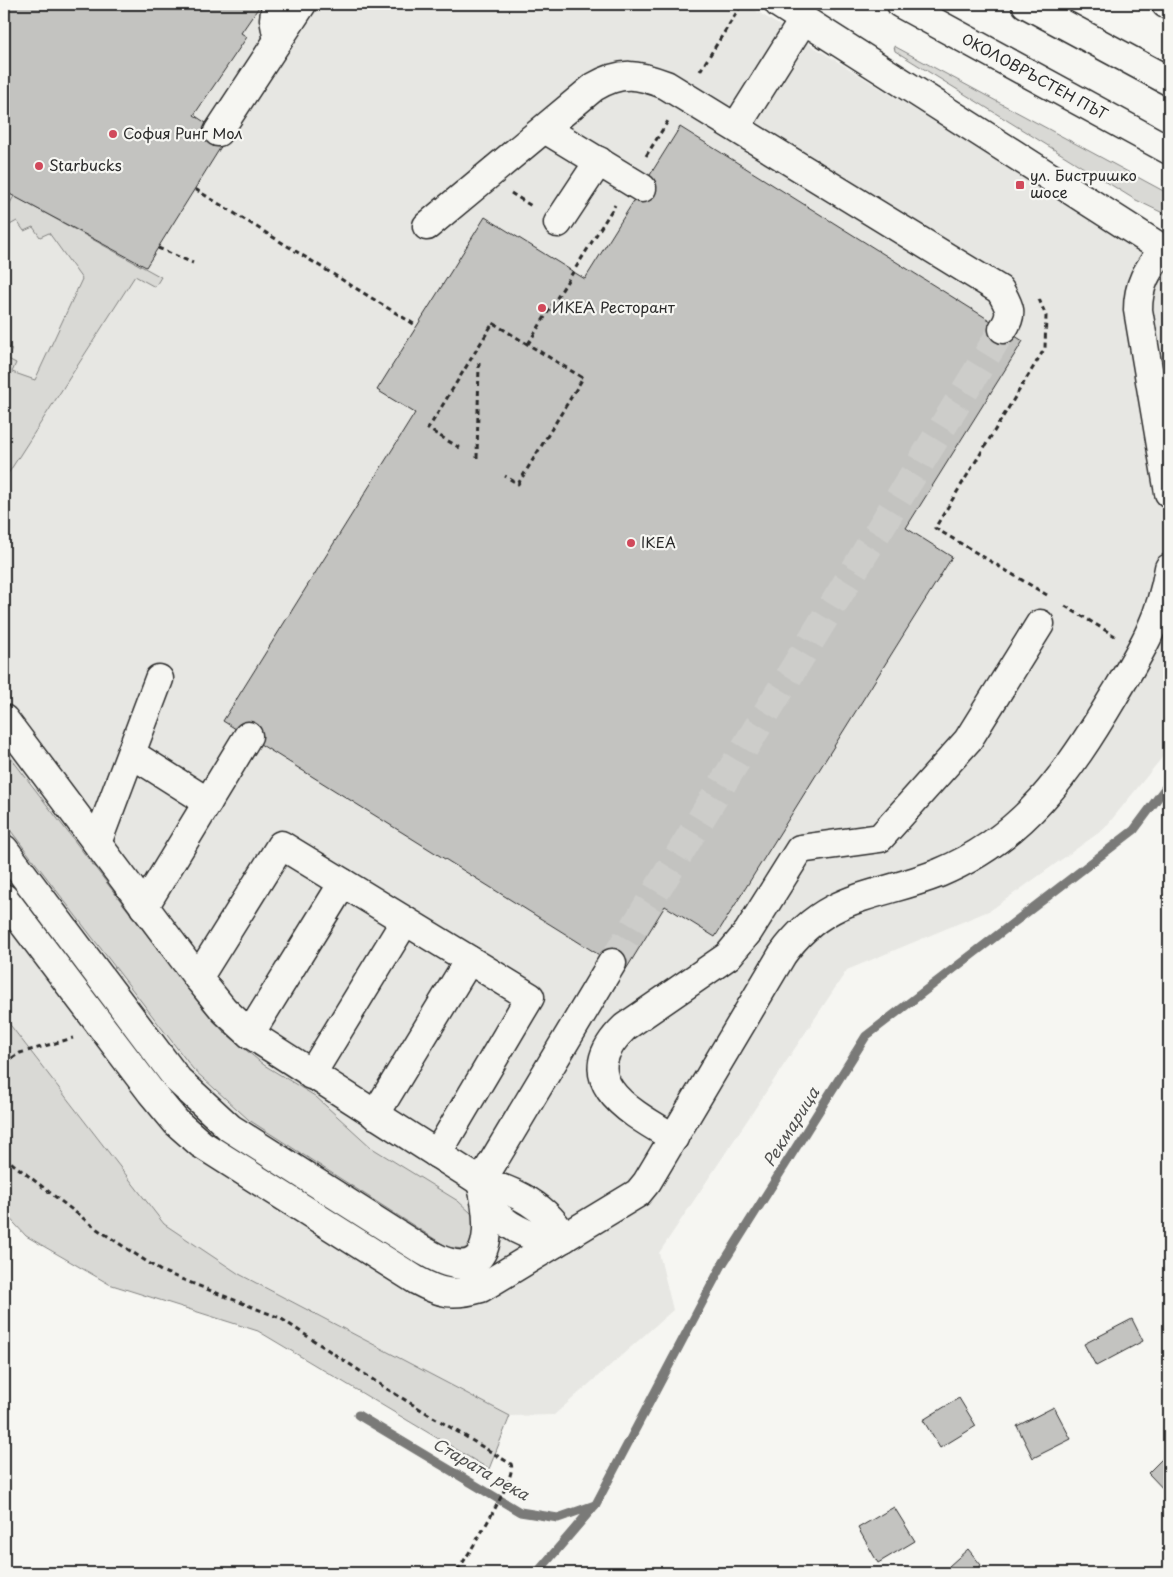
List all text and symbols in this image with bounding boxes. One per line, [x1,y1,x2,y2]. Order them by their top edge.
street label: ОКОЛОВРЪСТЕН ПЪТ [958,26,1113,125]
place label: София Ринг Мол [123,121,243,144]
marker: София Ринг Мол [107,128,119,140]
place label: Starbucks [49,153,122,176]
marker: Starbucks [33,160,45,172]
place label: ул. Бистришко шосе [1030,163,1137,203]
marker: ул. Бистришко шосе [1014,179,1026,191]
place label: ИКЕА Ресторант [552,295,676,318]
marker: ИКЕА Ресторант [536,302,548,314]
place label: IKEA [641,530,676,553]
marker: IKEA [625,537,637,549]
water label: Рекмарица [756,1081,825,1171]
water label: Старата река [429,1431,535,1506]

